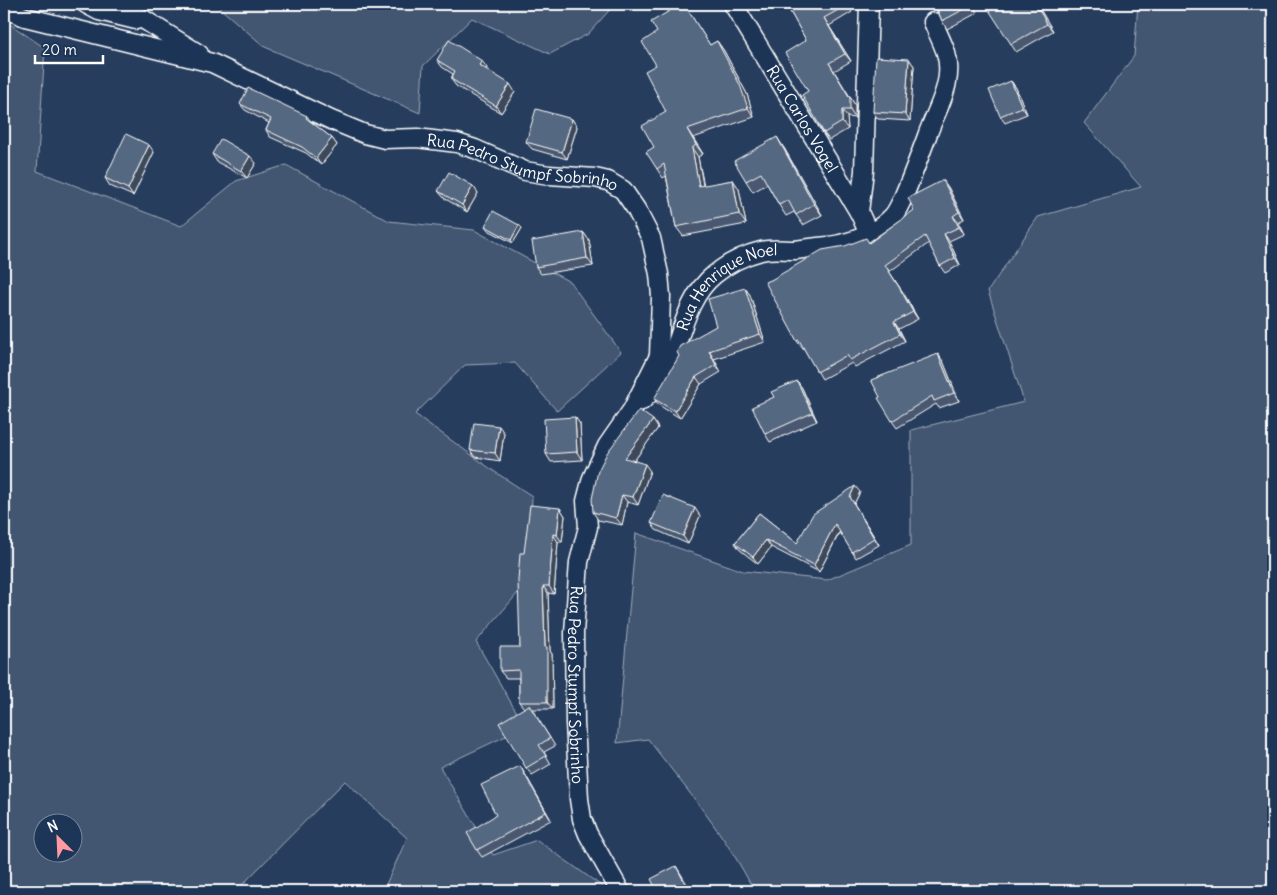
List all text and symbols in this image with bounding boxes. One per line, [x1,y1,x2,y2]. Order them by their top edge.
scale bar [35,32,102,64]
text: 20 m [42,40,77,59]
street label: Rua Carlos Vogel [762,61,842,176]
street label: Rua Pedro Stumpf Sobrinho [426,129,622,195]
street label: Rua Henrique Noel [672,239,777,333]
street label: Rua Pedro Stumpf Sobrinho [564,585,588,784]
north arrow [32,812,82,862]
text: N [45,816,61,836]

